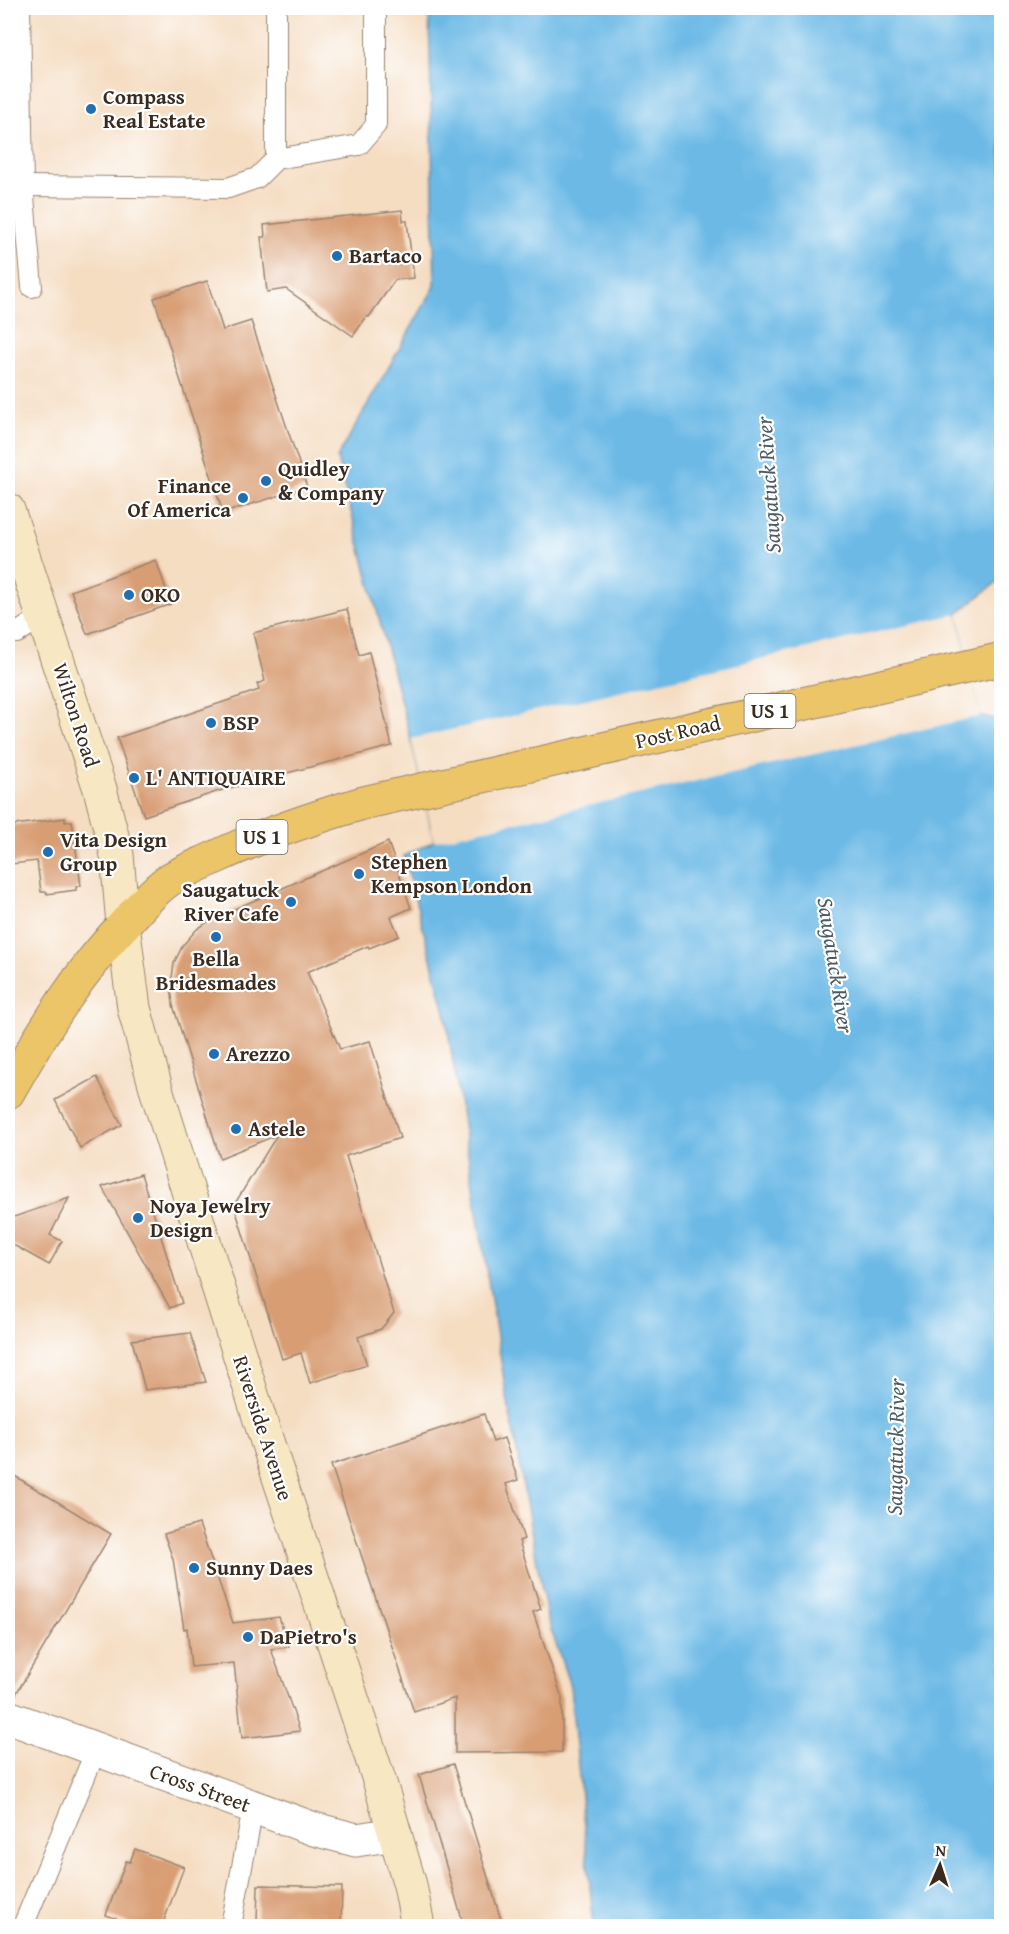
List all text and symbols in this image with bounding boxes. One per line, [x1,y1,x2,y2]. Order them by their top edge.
place label: Compass Real Estate [103,81,205,136]
marker: Compass Real Estate [84,102,98,116]
place label: Bartaco [349,240,422,271]
marker: Bartaco [330,249,344,263]
water label: Saugatuck River [747,415,789,554]
place label: Quidley & Company [278,453,385,508]
place label: Finance Of America [127,470,231,525]
marker: Quidley & Company [259,474,273,488]
marker: Finance Of America [236,491,250,505]
place label: OKO [141,579,180,610]
marker: OKO [122,588,136,602]
street label: Wilton Road [45,659,108,772]
road number: US 1 [744,694,796,728]
place label: BSP [223,707,259,738]
street label: Post Road [632,707,724,756]
marker: BSP [204,716,218,730]
place label: L' ANTIQUAIRE [146,762,285,793]
marker: L' ANTIQUAIRE [127,771,141,785]
road number: US 1 [236,820,288,854]
place label: Vita Design Group [60,824,168,879]
marker: Vita Design Group [41,845,55,859]
place label: Stephen Kempson London [371,846,532,901]
marker: Stephen Kempson London [352,867,366,881]
place label: Saugatuck River Cafe [182,874,280,929]
marker: Saugatuck River Cafe [284,895,298,909]
water label: Saugatuck River [809,895,863,1036]
marker: Bella Bridesmades [209,930,223,944]
place label: Bella Bridesmades [156,943,276,998]
place label: Arezzo [226,1038,290,1069]
marker: Arezzo [207,1047,221,1061]
place label: Astele [248,1113,306,1144]
marker: Astele [229,1122,243,1136]
place label: Noya Jewelry Design [150,1190,271,1245]
marker: Noya Jewelry Design [131,1211,145,1225]
street label: Riverside Avenue [225,1351,302,1505]
water label: Saugatuck River [878,1377,912,1516]
place label: Sunny Daes [206,1552,313,1583]
marker: Sunny Daes [187,1561,201,1575]
place label: DaPietro's [260,1621,357,1652]
marker: DaPietro's [241,1630,255,1644]
street label: Cross Street [146,1755,255,1820]
north arrow [910,1835,970,1895]
text: N [935,1838,947,1862]

